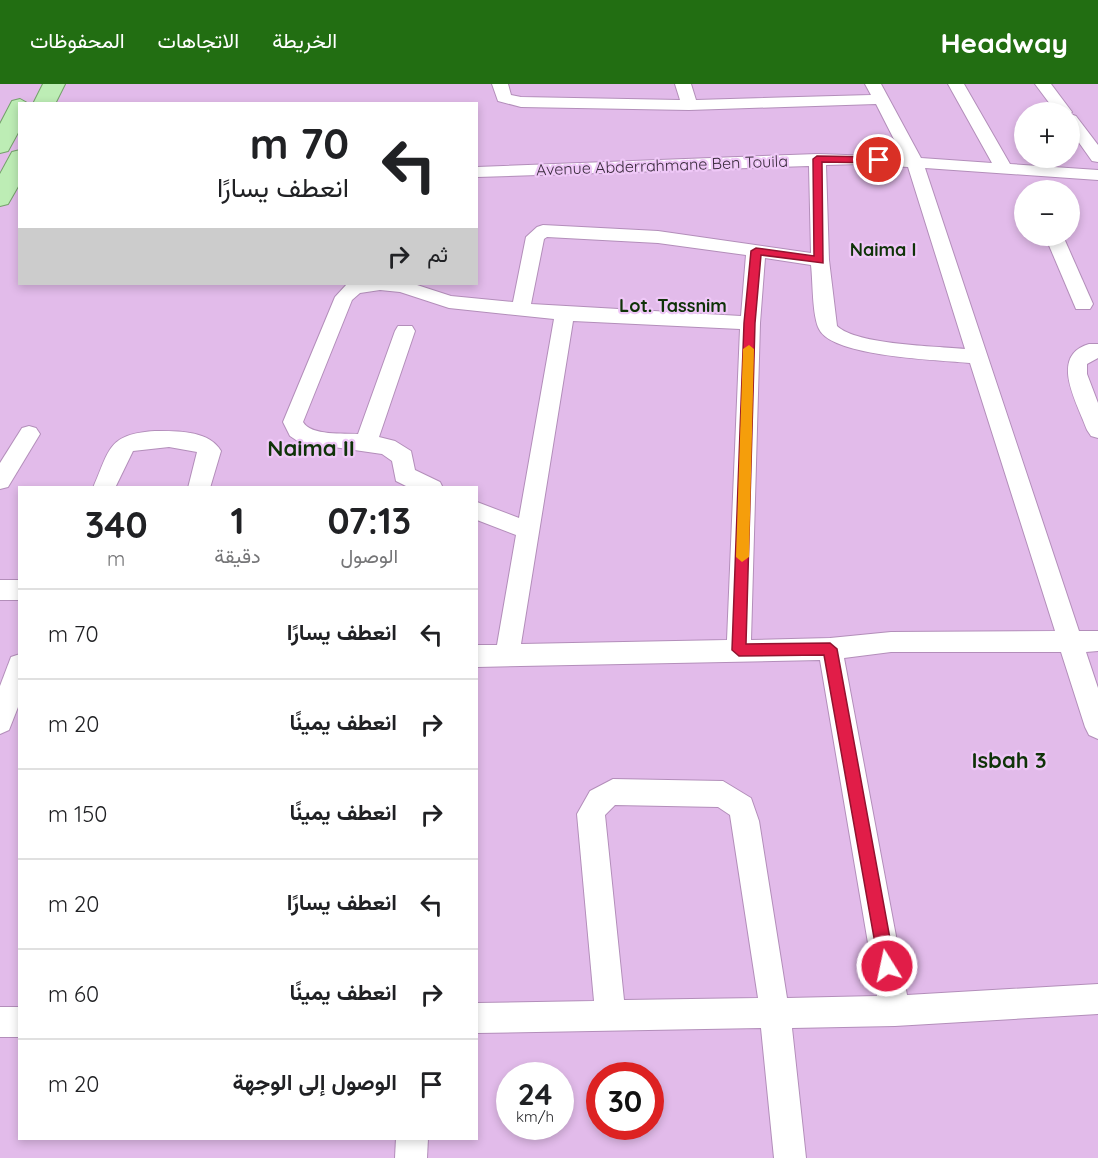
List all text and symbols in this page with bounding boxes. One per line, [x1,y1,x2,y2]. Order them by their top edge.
text: Headway [940,25,1068,60]
text: المحفوظات [30,27,125,53]
text: الاتجاهات [158,27,239,53]
text: الخريطة [272,27,337,53]
map controls [1014,102,1080,246]
button: + [1014,102,1080,168]
text: 70 m [250,117,349,170]
icon: left [370,126,448,204]
pin [853,134,904,185]
icon: arrive [862,143,895,176]
street label: Avenue Abderrahmane Ben Touila [536,151,788,179]
text: انعطف يسارًا [217,170,349,204]
button: − [1014,180,1080,246]
district label: Naima I [850,238,916,261]
icon: right [382,240,415,273]
text: ثم [427,240,448,268]
district label: Lot. Tassnim [619,294,727,317]
district label: Naima II [267,434,355,462]
text: 1 [231,498,245,543]
text: 07:13 [328,498,411,543]
text: 340 [85,502,147,547]
text: دقيقة [214,543,261,568]
text: الوصول [340,543,398,568]
text: m [107,546,125,571]
text: انعطف يسارًا [287,618,397,646]
icon: left [415,618,448,651]
text: 70 m [48,620,98,648]
text: انعطف يمينًا [289,708,397,736]
icon: right [415,708,448,741]
text: 20 m [48,710,99,738]
district label: Isbah 3 [971,746,1047,774]
text: انعطف يمينًا [289,798,397,826]
icon: right [415,798,448,831]
text: 150 m [48,800,107,828]
text: انعطف يسارًا [287,888,397,916]
icon: left [415,888,448,921]
text: 20 m [48,890,99,918]
position arrow [855,934,919,998]
text: انعطف يمينًا [289,978,397,1006]
icon: right [415,978,448,1011]
text: 60 m [48,980,99,1008]
speed limit sign: 30 [586,1062,664,1140]
text: الوصول إلى الوجهة [233,1068,397,1096]
icon: arrive [415,1068,448,1101]
text: 20 m [48,1070,99,1098]
text: 24 [518,1075,552,1113]
text: km/h [516,1107,554,1126]

